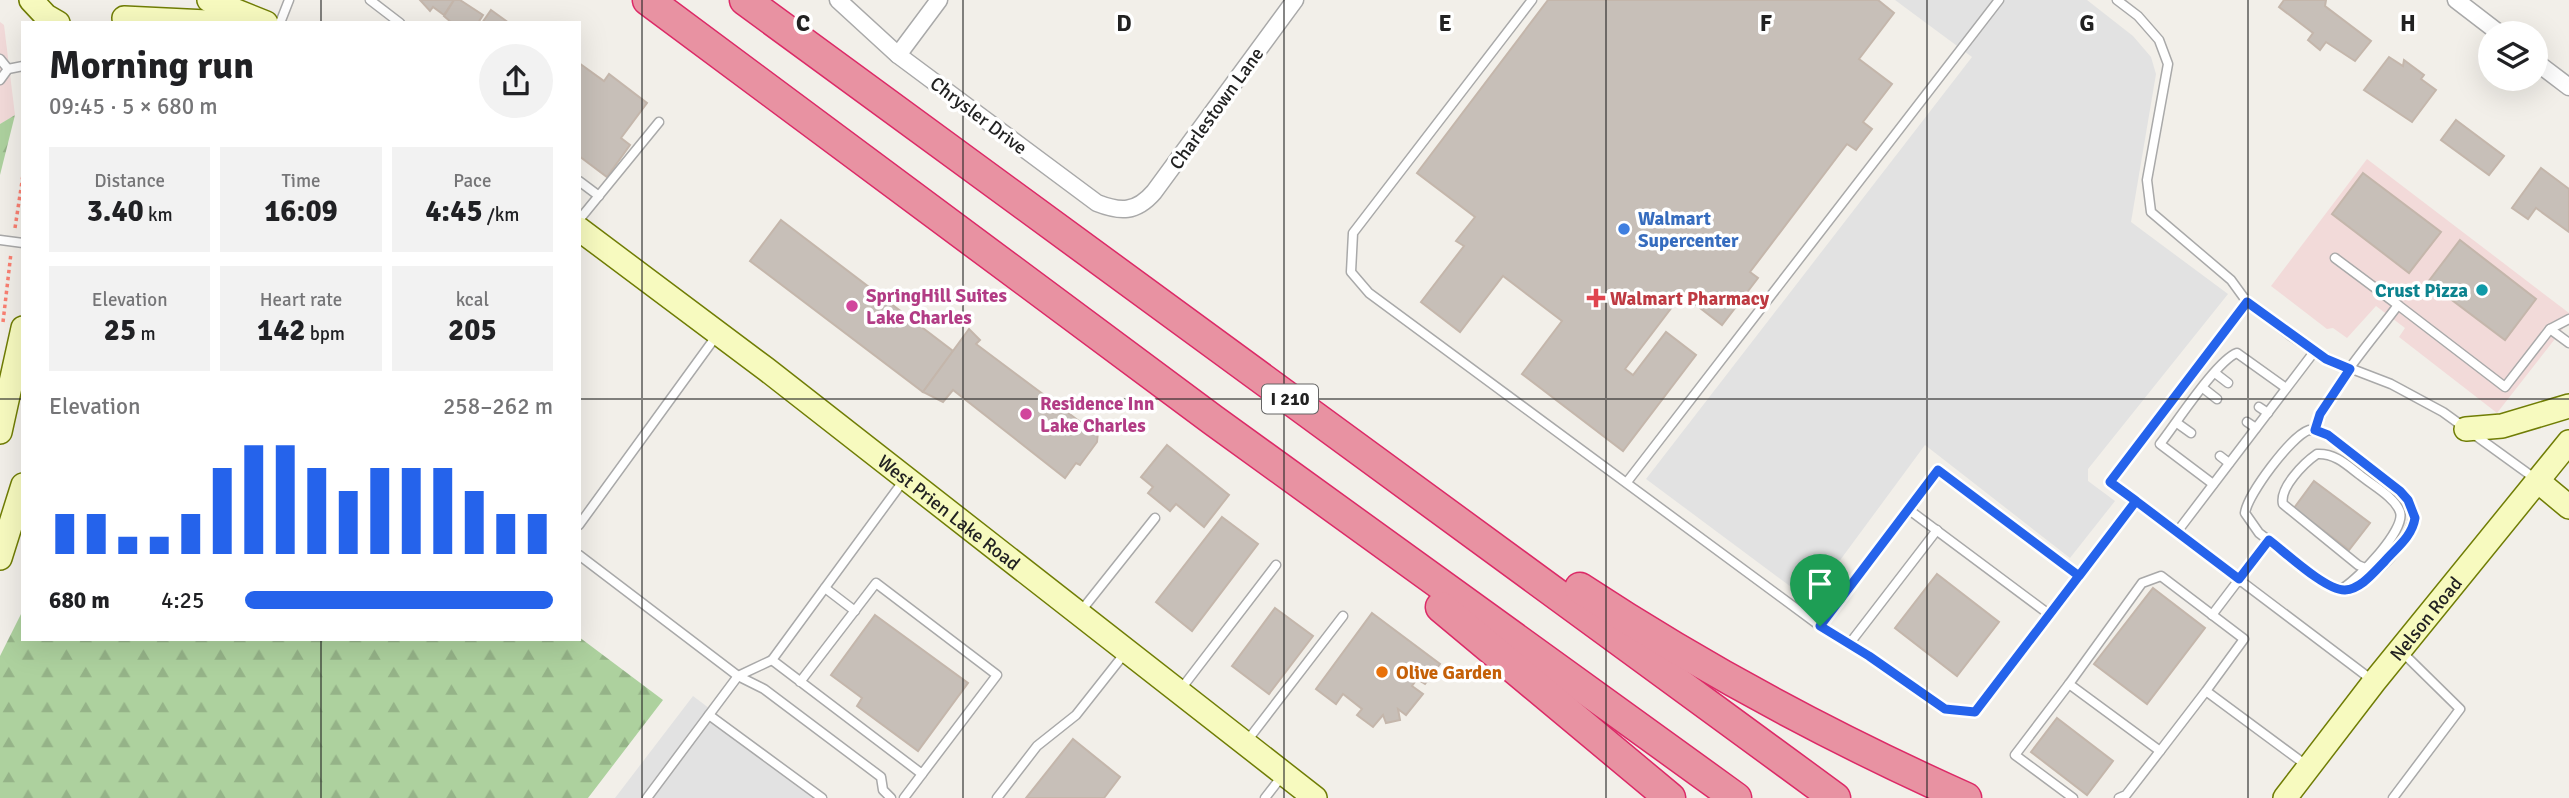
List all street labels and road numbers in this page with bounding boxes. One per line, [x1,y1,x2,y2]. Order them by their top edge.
street label: Charlestown Lane [1164,43,1269,174]
street label: Chrysler Drive [925,72,1032,160]
road number: I 210 [1262,384,1318,414]
street label: West Prien Lake Road [873,450,1024,576]
street label: Nelson Road [2385,572,2468,666]

